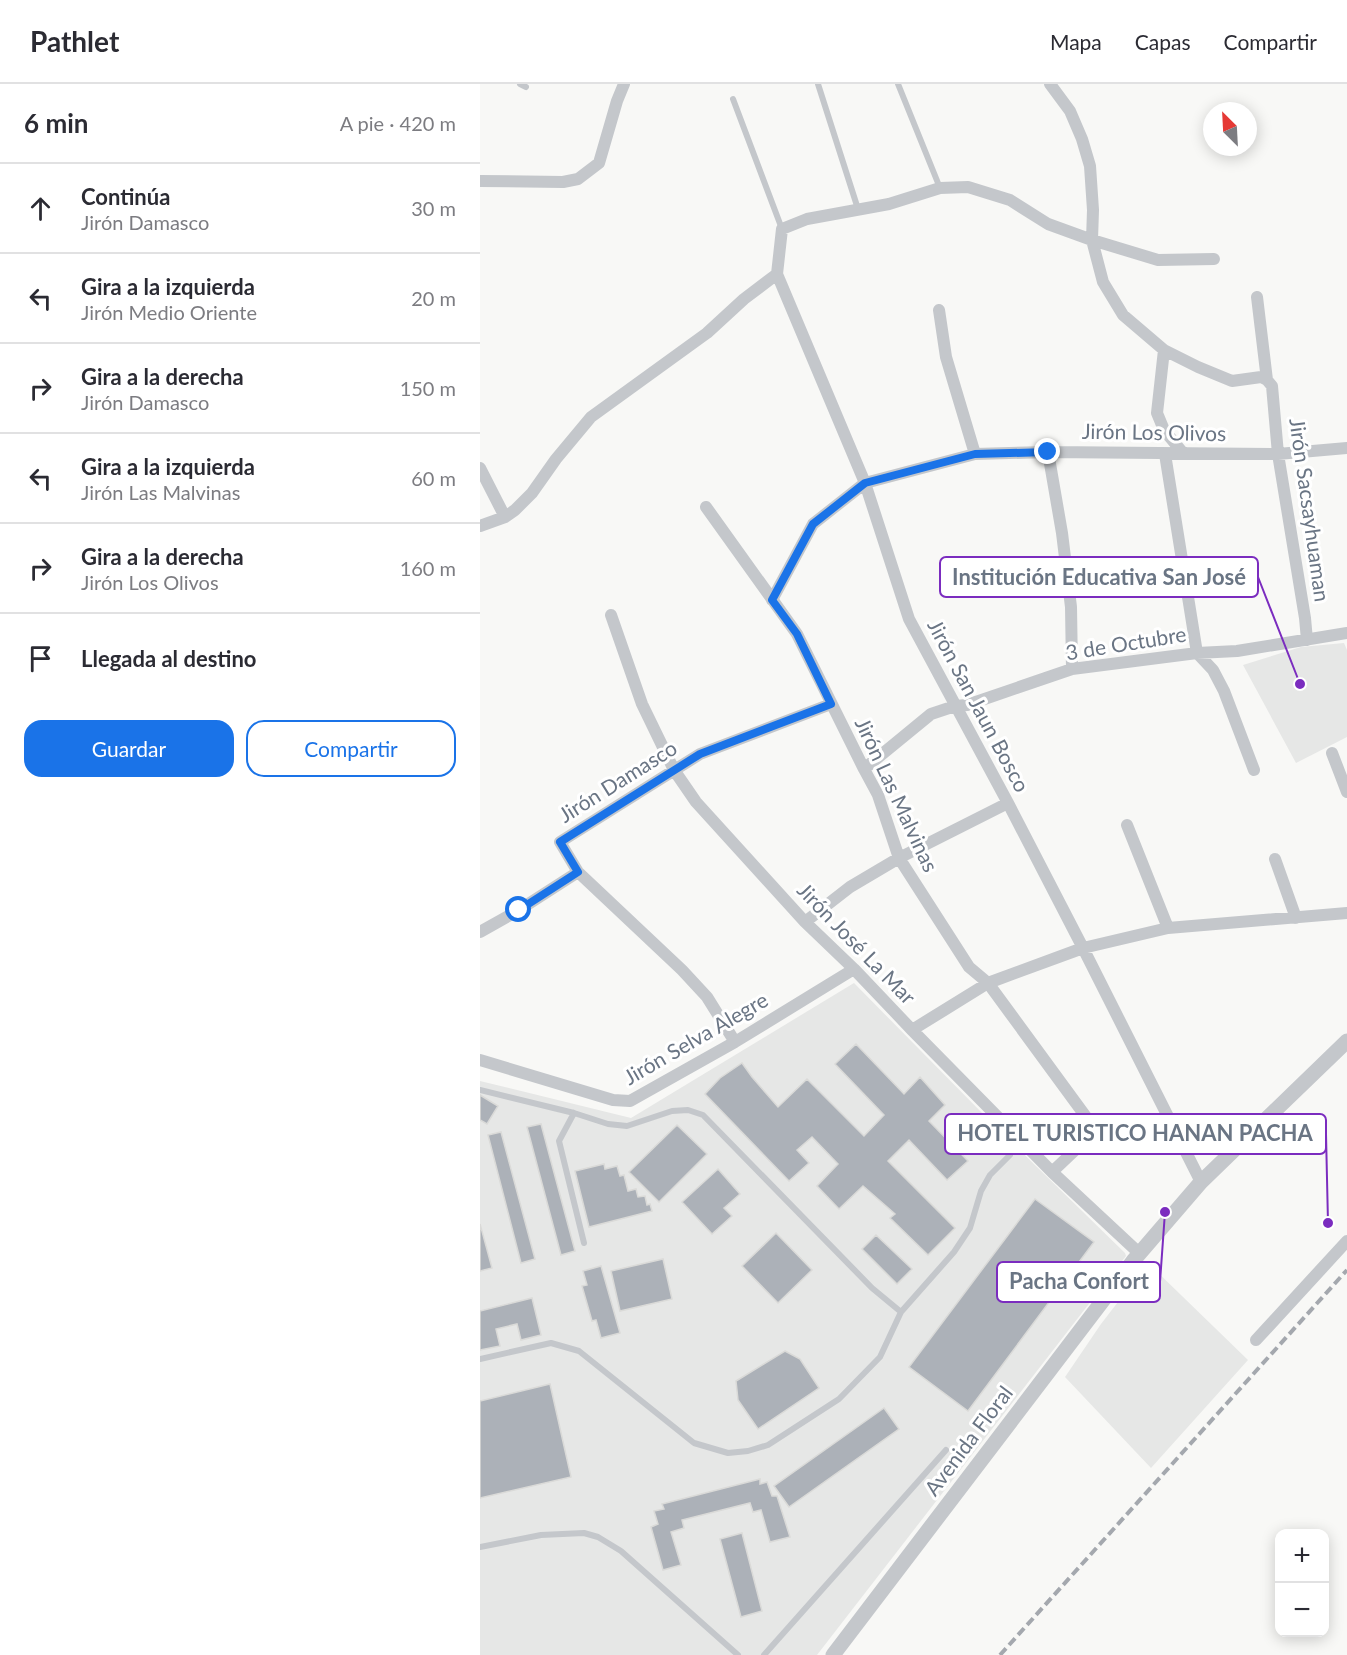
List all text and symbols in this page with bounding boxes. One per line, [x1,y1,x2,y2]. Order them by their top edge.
text: Pathlet [30,24,119,58]
text: Mapa [1050,29,1102,54]
text: Capas [1135,29,1191,54]
text: Compartir [1224,29,1317,54]
north arrow [1203,102,1257,156]
text: 6 min [24,107,88,139]
text: A pie · 420 m [340,111,456,135]
text: Continúa [81,183,170,210]
icon: ahead [24,192,57,225]
text: 30 m [411,196,456,220]
text: Jirón Damasco [81,210,209,234]
text: Gira a la izquierda [81,273,255,300]
icon: left [24,282,57,315]
text: 20 m [411,286,456,310]
text: Jirón Medio Oriente [81,300,257,324]
text: Gira a la derecha [81,363,244,390]
icon: right [24,372,57,405]
text: 150 m [400,376,456,400]
text: Jirón Damasco [81,390,209,414]
street label: Jirón Sacsayhuaman [1285,416,1336,603]
street label: Jirón Los Olivos [1082,418,1226,445]
route end [1034,438,1060,464]
text: Gira a la izquierda [81,453,255,480]
icon: left [24,462,57,495]
text: 60 m [411,466,456,490]
text: Jirón Las Malvinas [81,480,240,504]
text: Gira a la derecha [81,543,244,570]
icon: right [24,552,57,585]
text: 160 m [400,556,456,580]
callout: Institución Educativa San José [940,557,1258,597]
text: Institución Educativa San José [952,563,1246,590]
text: Jirón Los Olivos [81,570,219,594]
street label: Jirón San Jaun Bosco [923,615,1035,796]
street label: 3 de Octubre [1064,621,1188,664]
icon: arrive [24,642,57,675]
text: Llegada al destino [81,645,257,672]
street label: Jirón Las Malvinas [851,713,944,875]
button: Guardar [24,720,234,777]
button: Compartir [246,720,456,777]
street label: Jirón Damasco [553,734,681,827]
street label: Jirón José La Mar [793,877,922,1009]
route start [505,896,531,922]
street label: Jirón Selva Alegre [619,986,772,1089]
callout: HOTEL TURISTICO HANAN PACHA [945,1114,1326,1154]
text: HOTEL TURISTICO HANAN PACHA [957,1119,1314,1146]
callout: Pacha Confort [997,1262,1160,1302]
text: Pacha Confort [1009,1267,1150,1294]
street label: Avenida Floral [918,1380,1017,1500]
map controls [1275,1529,1329,1637]
button: + [1275,1529,1329,1583]
button: − [1275,1583,1329,1637]

